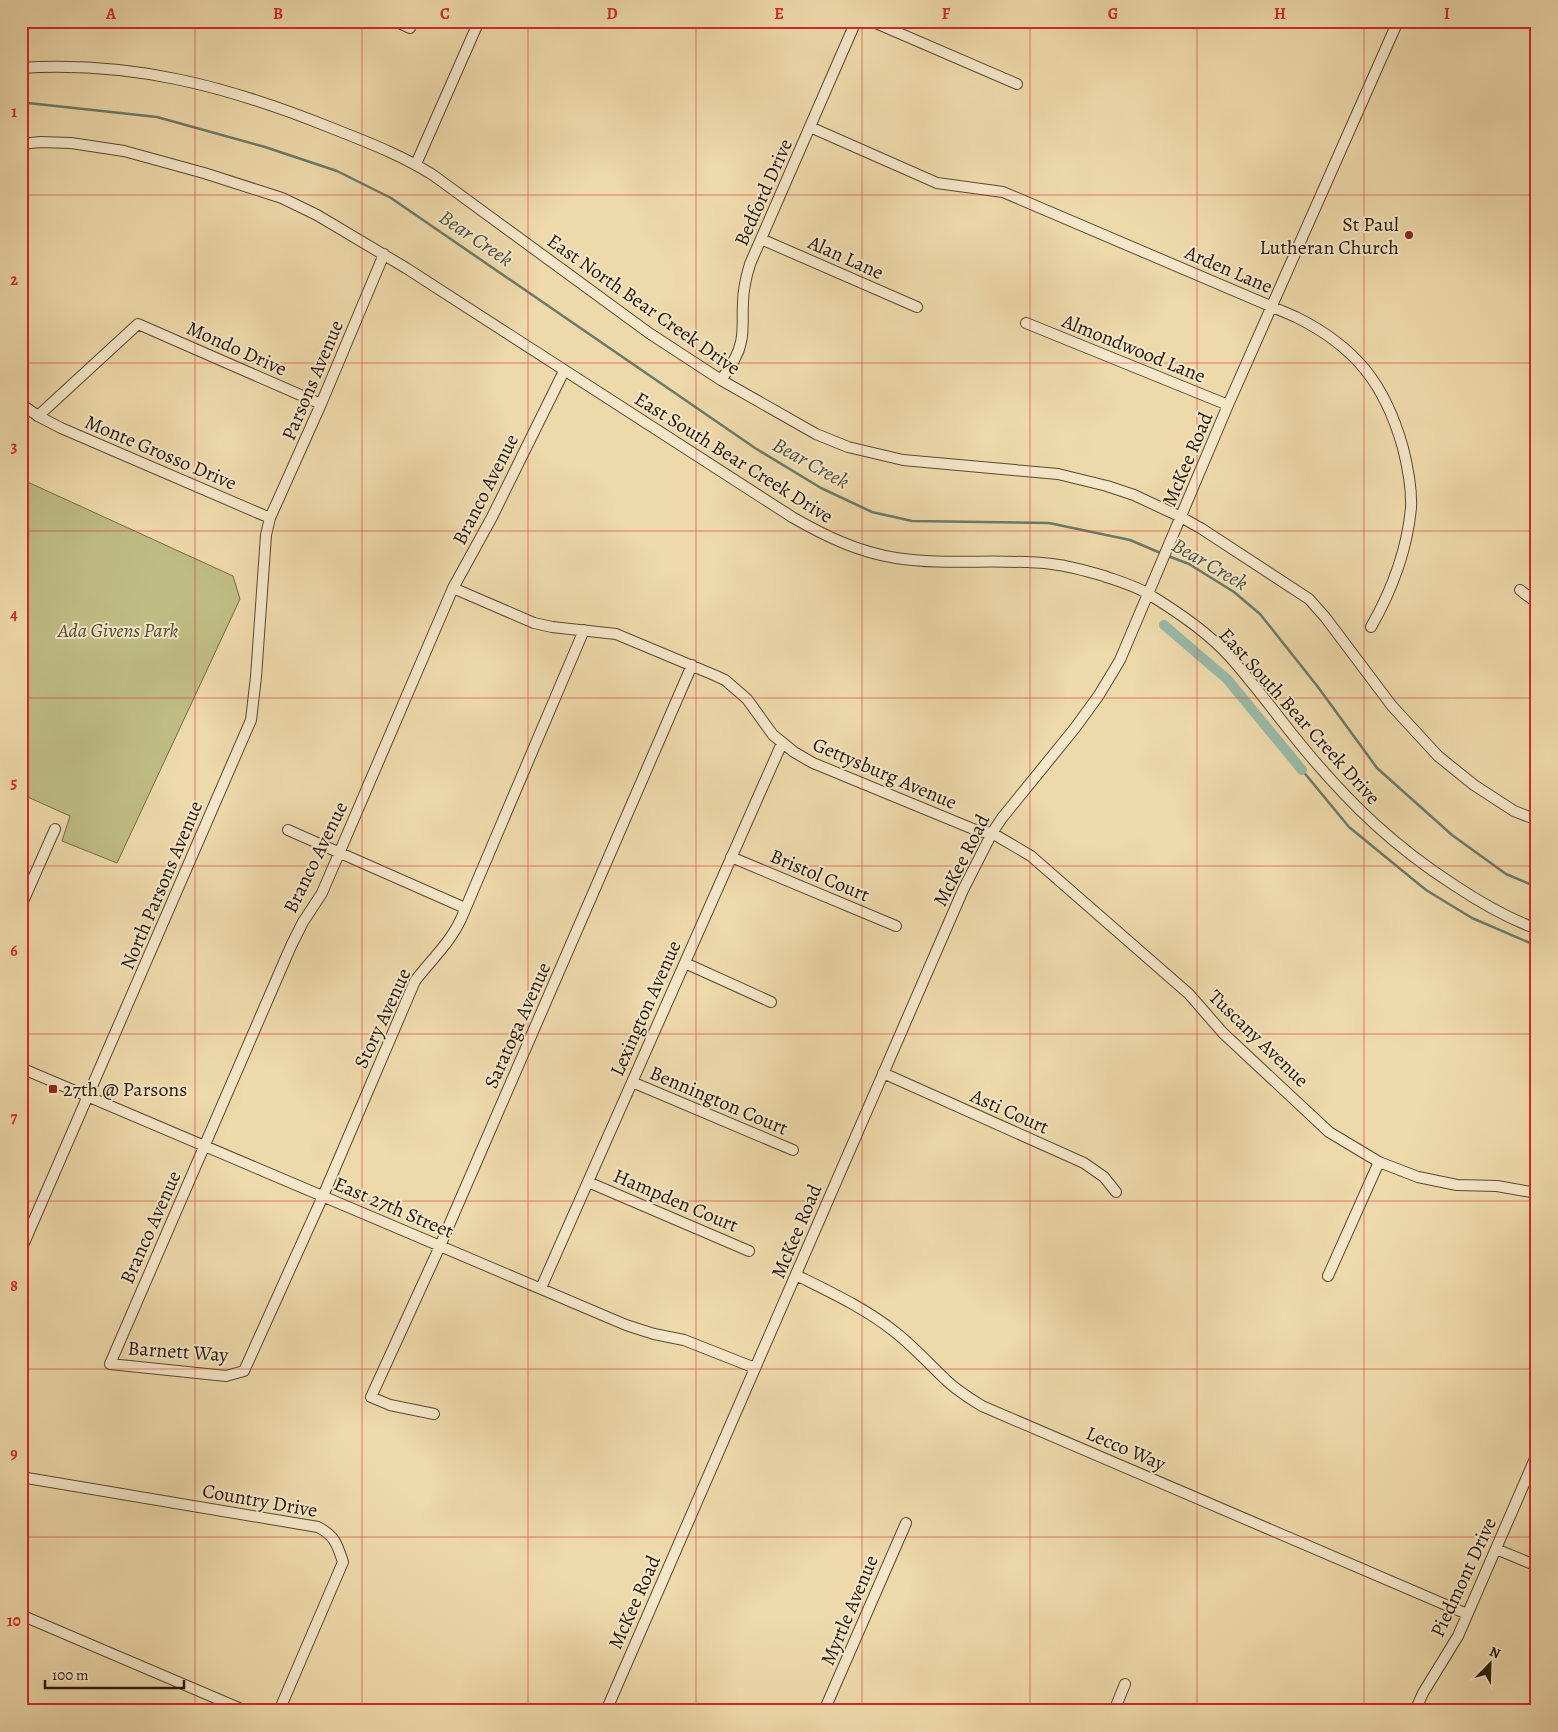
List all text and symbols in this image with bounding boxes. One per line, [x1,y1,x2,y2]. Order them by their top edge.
text: A [105,3,117,25]
text: B [273,3,283,25]
text: C [440,3,450,25]
text: D [606,3,618,25]
text: E [774,3,784,25]
text: F [942,3,951,25]
text: G [1108,3,1118,25]
text: H [1274,3,1286,25]
text: I [1444,3,1450,25]
text: 1 [11,101,17,123]
street label: Bedford Drive [728,134,799,250]
water label: Bear Creek [434,203,518,273]
place label: St Paul Lutheran Church [1259,211,1399,261]
street label: East North Bear Creek Drive [542,227,746,381]
street label: Alan Lane [803,228,888,286]
marker: St Paul Lutheran Church [1403,229,1415,241]
street label: Arden Lane [1180,239,1277,300]
text: 2 [10,269,18,291]
street label: Almondwood Lane [1057,307,1209,390]
street label: Mondo Drive [182,314,291,383]
street label: Parsons Avenue [275,316,350,444]
street label: East South Bear Creek Drive [630,386,838,528]
street label: Monte Grosso Drive [81,408,241,497]
street label: McKee Road [1156,408,1220,510]
street label: Branco Avenue [446,429,525,549]
water label: Bear Creek [768,432,854,494]
text: 3 [11,436,18,458]
water label: Bear Creek [1167,531,1253,597]
text: 4 [10,604,18,626]
park label: Ada Givens Park [57,617,178,644]
street label: East South Bear Creek Drive [1213,622,1386,811]
street label: Gettysburg Avenue [809,731,961,816]
text: 5 [11,772,18,794]
street label: North Parsons Avenue [114,797,209,974]
street label: Branco Avenue [277,797,354,918]
street label: McKee Road [927,809,996,911]
street label: Bristol Court [766,842,874,909]
street label: Lexington Avenue [603,936,687,1080]
text: 6 [10,940,18,962]
street label: Saratoga Avenue [478,958,557,1093]
street label: Story Avenue [347,964,417,1073]
street label: Tuscany Avenue [1203,984,1315,1093]
street label: Bennington Court [645,1059,793,1142]
place label: 27th @ Parsons [63,1076,187,1103]
street label: Asti Court [965,1082,1054,1141]
marker: 27th @ Parsons [47,1083,59,1095]
text: 7 [11,1107,18,1129]
street label: Hampden Court [609,1162,743,1239]
street label: Branco Avenue [113,1166,187,1288]
street label: East 27th Street [330,1170,458,1245]
street label: McKee Road [765,1180,829,1282]
text: 8 [10,1275,18,1297]
street label: Barnett Way [127,1335,230,1369]
street label: Lecco Way [1082,1420,1171,1478]
text: 9 [10,1443,18,1465]
street label: Country Drive [200,1477,320,1524]
street label: Piedmont Drive [1424,1513,1503,1641]
street label: McKee Road [602,1551,667,1653]
street label: Myrtle Avenue [814,1551,885,1669]
text: 10 [7,1610,21,1632]
north arrow [1466,1640,1516,1690]
text: N [1486,1642,1503,1663]
scale bar [45,1657,184,1689]
text: 100 m [52,1665,89,1685]

